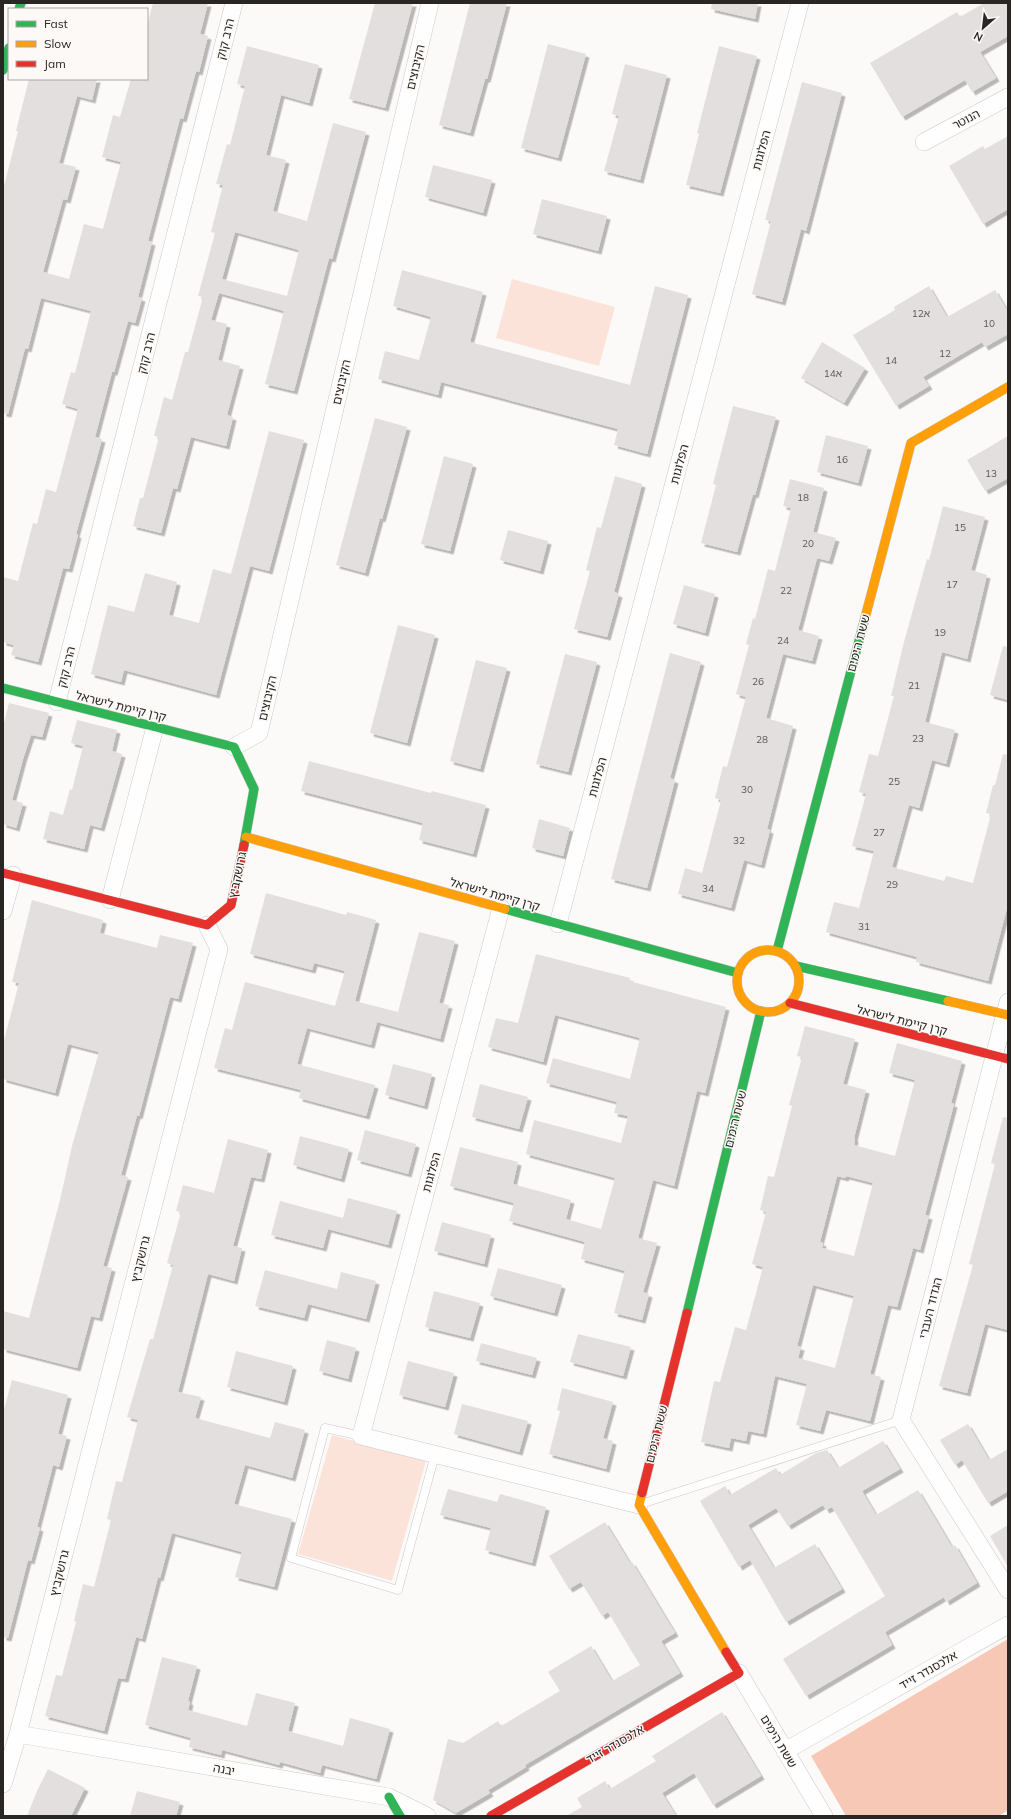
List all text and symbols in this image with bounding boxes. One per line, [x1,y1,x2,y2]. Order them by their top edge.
legend [8,8,148,80]
north arrow [963,8,1003,48]
text: Fast [44,16,68,31]
street label: הרב קוק [213,17,237,61]
text: N [971,29,985,45]
text: Slow [44,36,72,51]
street label: הקיבוצים [403,43,427,91]
text: Jam [44,56,66,71]
street label: הנוטר [950,106,982,132]
street label: הפלוגות [748,128,774,172]
house number: 12א [912,307,930,320]
house number: 10 [983,317,995,330]
street label: הרב קוק [134,331,158,375]
house number: 12 [939,347,951,360]
house number: 14 [885,354,897,367]
street label: הקיבוצים [329,358,353,406]
house number: 14א [824,367,842,380]
street label: הפלוגות [666,442,692,486]
house number: 16 [836,453,848,466]
house number: 13 [985,467,997,480]
house number: 18 [797,491,809,504]
house number: 15 [954,521,966,534]
house number: 20 [802,537,814,550]
house number: 17 [946,578,958,591]
house number: 22 [780,584,792,597]
street label: ששת הימים [843,612,873,674]
house number: 19 [934,626,946,639]
house number: 24 [777,634,789,647]
street label: הרב קוק [54,645,78,689]
street label: הקיבוצים [255,674,279,722]
house number: 26 [752,675,764,688]
house number: 21 [908,679,920,692]
street label: קרן קיימת לישראל [74,687,168,725]
house number: 23 [912,732,924,745]
house number: 28 [756,733,768,746]
street label: הפלוגות [584,755,610,799]
house number: 25 [888,775,900,788]
house number: 30 [741,783,753,796]
house number: 27 [873,826,885,839]
house number: 32 [733,834,745,847]
street label: גרושקביץ [225,850,249,900]
street label: קרן קיימת לישראל [448,874,542,914]
house number: 29 [886,878,898,891]
house number: 34 [702,882,714,895]
house number: 31 [858,920,870,933]
street label: קרן קיימת לישראל [855,1001,949,1039]
street label: ששת הימים [721,1088,749,1150]
street label: הפלוגות [418,1150,444,1194]
street label: גרושקביץ [127,1234,153,1284]
street label: הגדוד העברי [915,1276,945,1340]
street label: ששת הימים [642,1403,670,1465]
street label: גרושקביץ [46,1548,72,1598]
street label: אלכסנדר זייד [896,1647,960,1693]
street label: ששת הימים [757,1712,801,1770]
street label: אלכסנדר זייד [583,1721,647,1767]
street label: יבנה [212,1760,236,1778]

